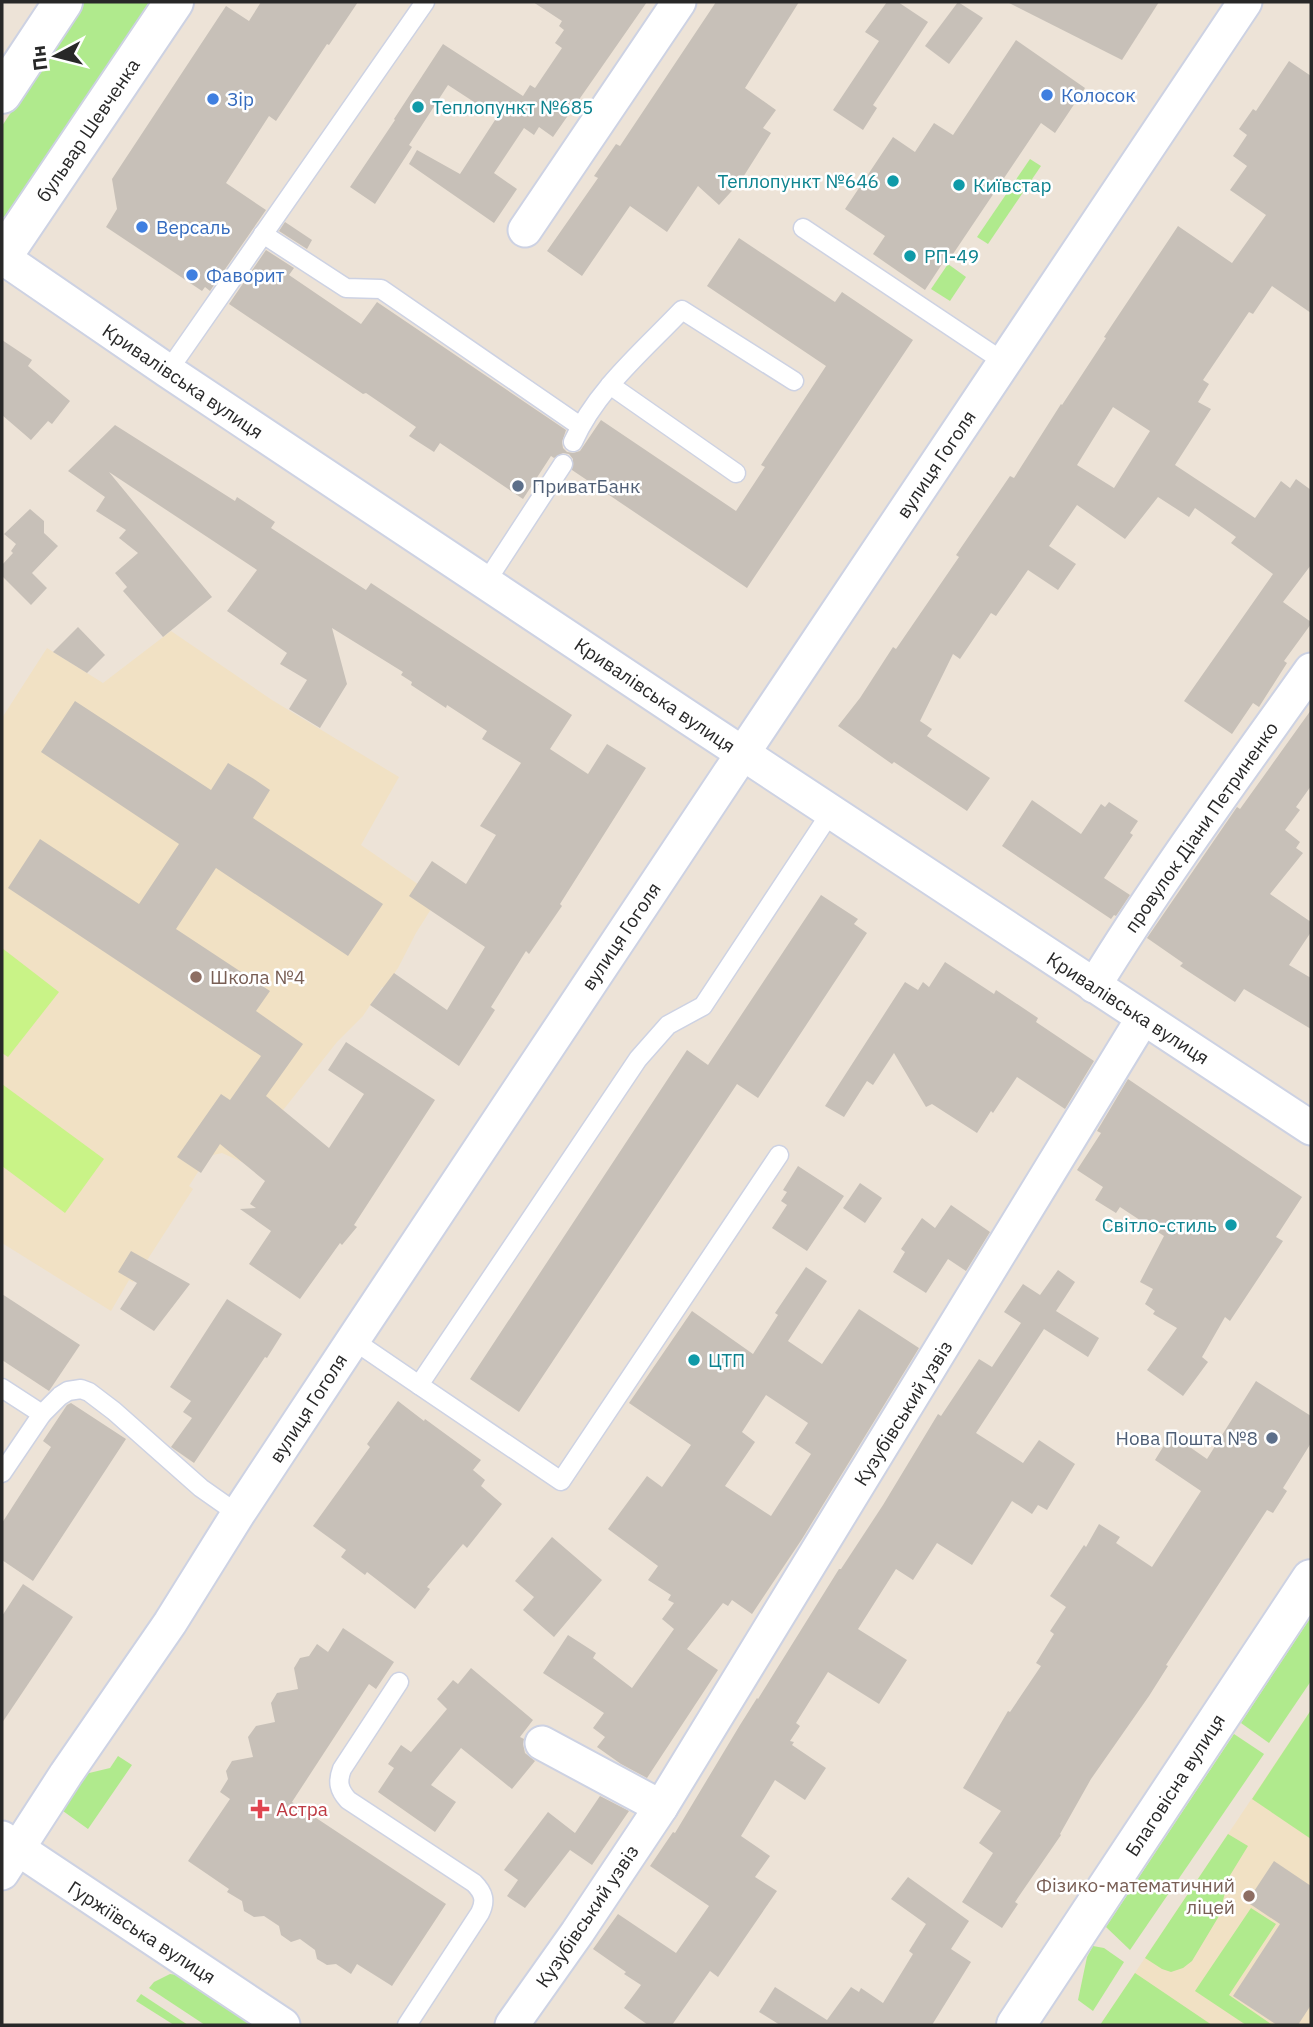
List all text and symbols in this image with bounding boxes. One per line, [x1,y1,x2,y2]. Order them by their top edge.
north arrow [21,21,91,91]
text: Пн [26,44,53,72]
street label: бульвар Шевченка [31,54,145,206]
place label: Колосок [1061,83,1136,107]
place label: Зір [227,87,254,111]
marker: Колосок [1039,87,1055,103]
marker: Зір [205,91,221,107]
place label: Теплопункт №685 [432,95,593,119]
marker: Теплопункт №685 [410,99,426,115]
place label: Теплопункт №646 [718,169,879,193]
marker: Теплопункт №646 [885,173,901,189]
place label: Київстар [973,173,1051,197]
marker: Київстар [951,177,967,193]
place label: Версаль [156,215,230,239]
marker: Версаль [134,219,150,235]
place label: РП-49 [924,244,979,268]
marker: РП-49 [902,248,918,264]
place label: Фаворит [206,263,285,287]
marker: Фаворит [184,267,200,283]
street label: Кривалівська вулиця [98,318,268,444]
street label: вулиця Гоголя [891,405,981,523]
place label: ПриватБанк [532,474,640,498]
marker: ПриватБанк [510,478,526,494]
street label: Кривалівська вулиця [570,632,740,758]
street label: провулок Діани Петриненко [1119,717,1283,937]
street label: вулиця Гоголя [576,877,666,995]
street label: Кривалівська вулиця [1042,946,1214,1070]
place label: Школа №4 [210,965,305,989]
marker: Школа №4 [188,969,204,985]
place label: Світло-стиль [1102,1213,1217,1237]
marker: Світло-стиль [1223,1217,1239,1233]
street label: Кузубівський узвіз [849,1336,957,1490]
place label: ЦТП [708,1348,745,1372]
street label: вулиця Гоголя [264,1349,352,1467]
marker: ЦТП [686,1352,702,1368]
place label: Нова Пошта №8 [1116,1426,1258,1450]
marker: Нова Пошта №8 [1264,1430,1280,1446]
street label: Благовісна вулиця [1120,1709,1230,1861]
place label: Астра [276,1797,328,1821]
marker: Астра [250,1799,270,1819]
street label: Кузубівський узвіз [530,1840,644,1992]
place label: Фізико-математичний ліцей [1036,1873,1235,1919]
street label: Гуржіївська вулиця [64,1875,220,1989]
marker: Фізико-математичний ліцей [1241,1888,1257,1904]

